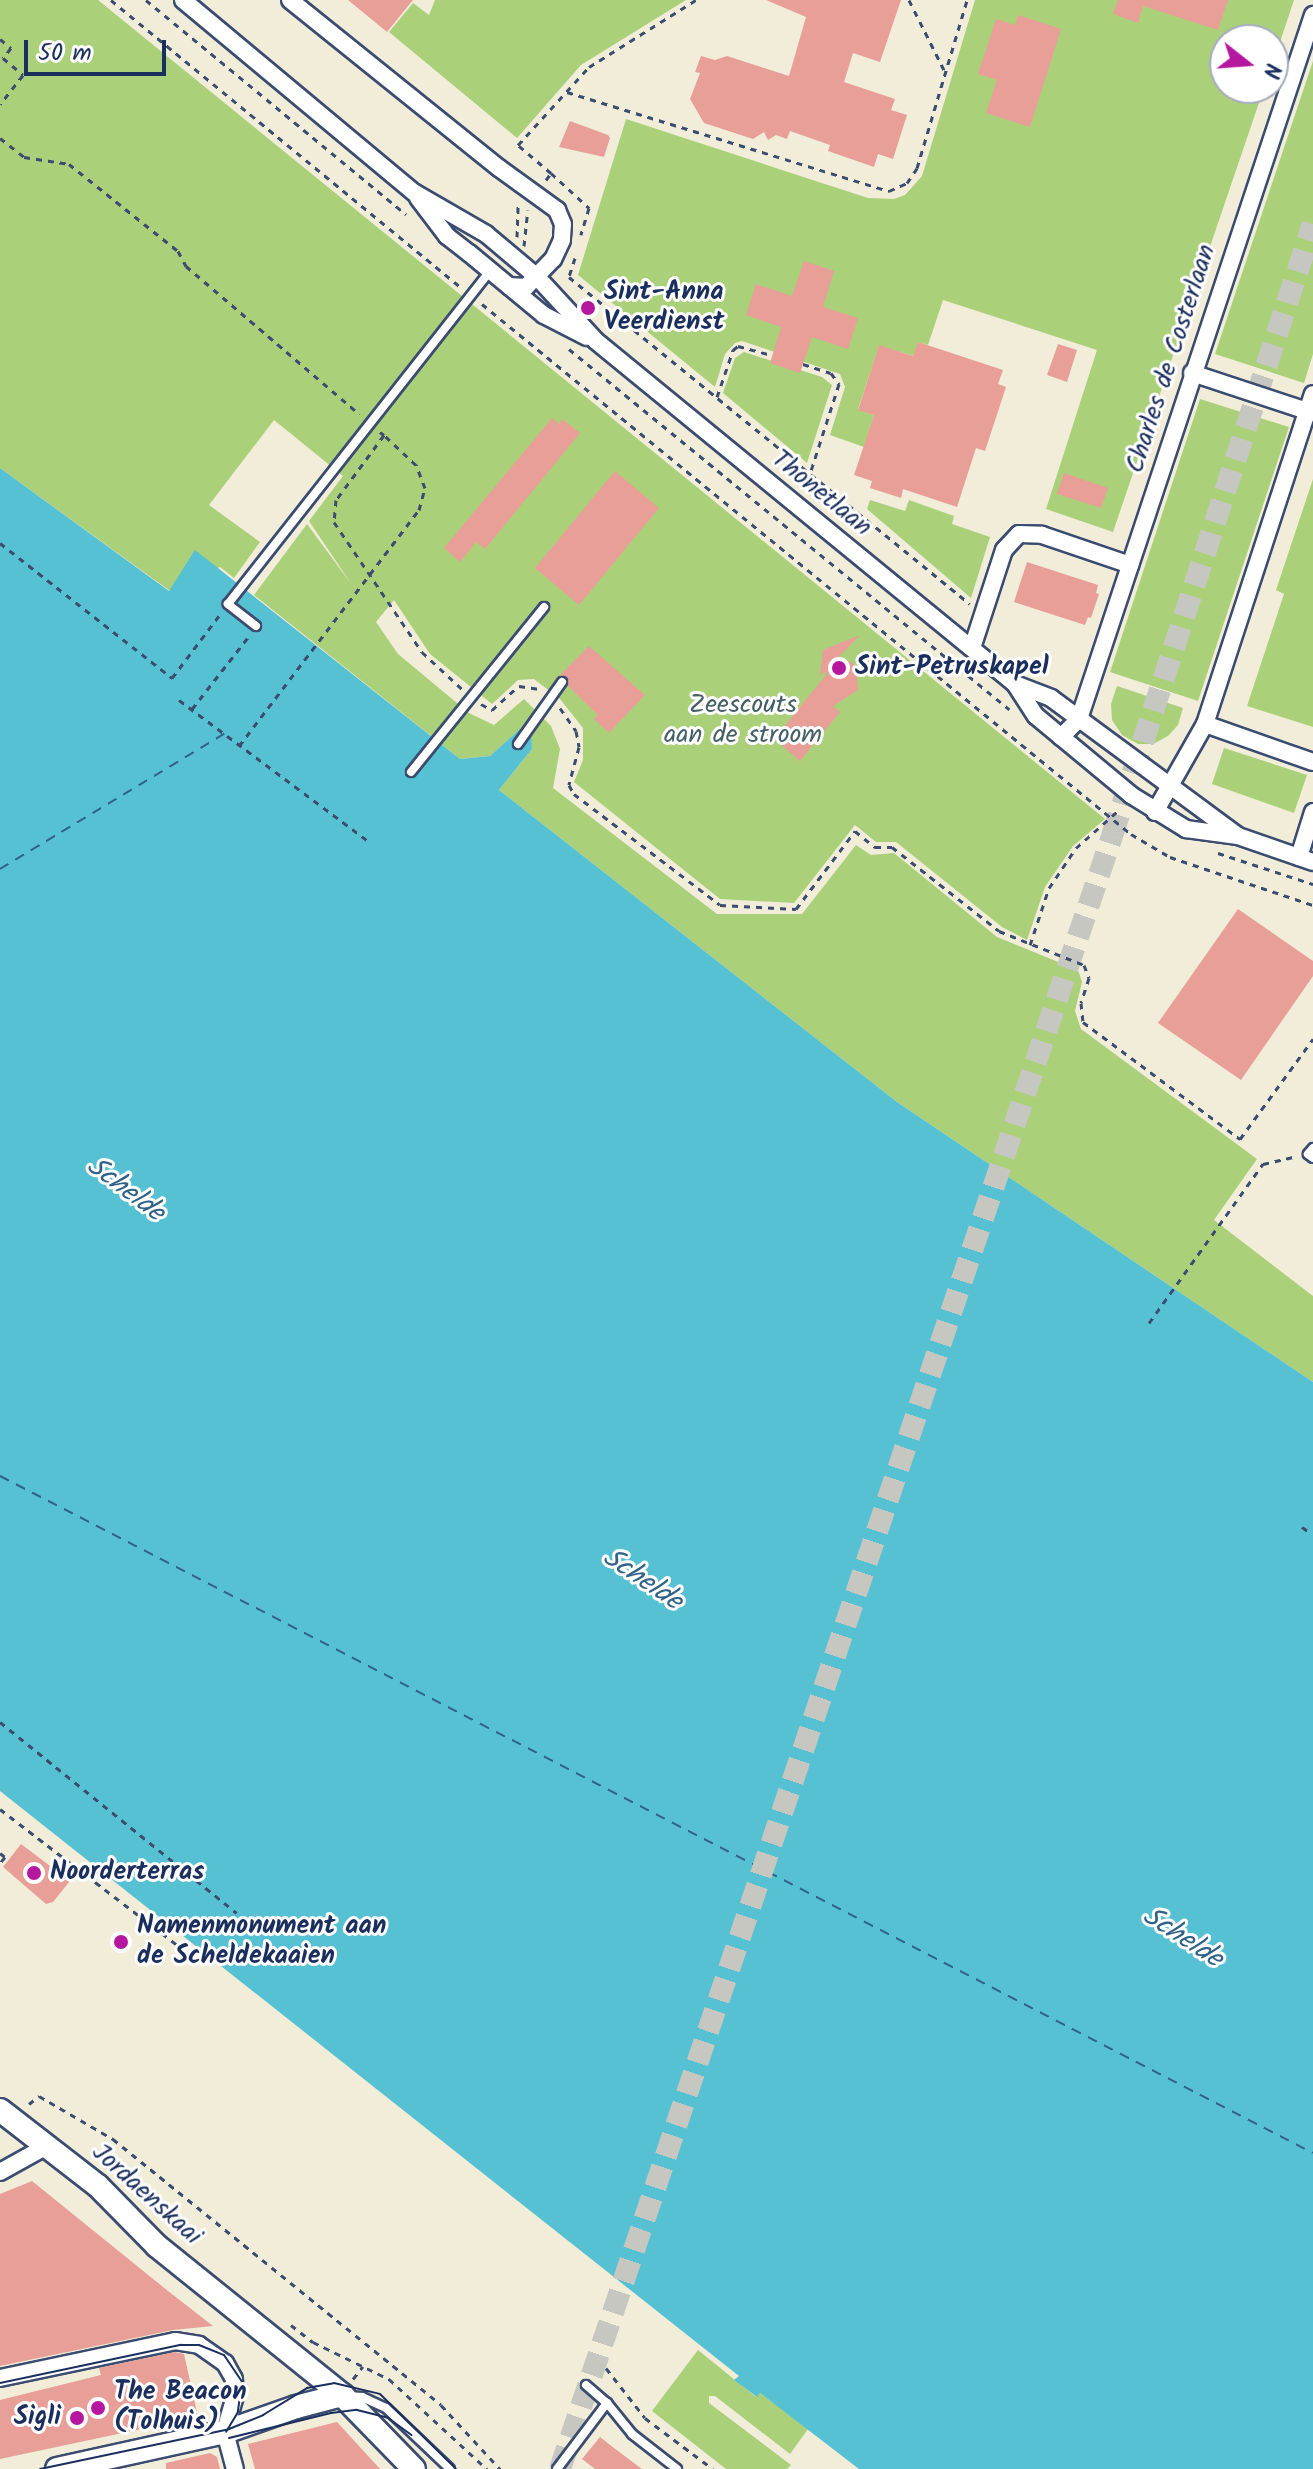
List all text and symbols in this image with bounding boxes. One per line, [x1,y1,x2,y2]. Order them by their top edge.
scale bar [28,24,170,74]
north arrow [1209,24,1289,104]
text: 50 m [38,34,92,73]
text: N [1252,59,1289,82]
street label: Charles de Costerlaan [1120,241,1224,477]
place label: Sint-Anna Veerdienst [604,277,724,338]
marker: Sint-Anna Veerdienst [579,299,597,317]
street label: Thonetlaan [765,444,877,544]
place label: Sint-Petruskapel [855,652,1049,684]
marker: Sint-Petruskapel [830,659,848,677]
park label: Zeescouts aan de stroom [664,690,822,752]
water label: Schelde [80,1150,170,1230]
water label: Schelde [596,1541,688,1619]
place label: Noorderterras [50,1857,204,1889]
marker: Noorderterras [25,1864,43,1882]
water label: Schelde [1136,1900,1228,1976]
place label: Namenmonument aan de Scheldekaaien [137,1911,386,1972]
marker: Namenmonument aan de Scheldekaaien [112,1933,130,1951]
street label: Jordaenskaai [85,2138,207,2252]
place label: The Beacon (Tolhuis) [114,2377,247,2438]
marker: The Beacon (Tolhuis) [89,2399,107,2417]
place label: Sigli [14,2402,61,2434]
marker: Sigli [68,2409,86,2427]

